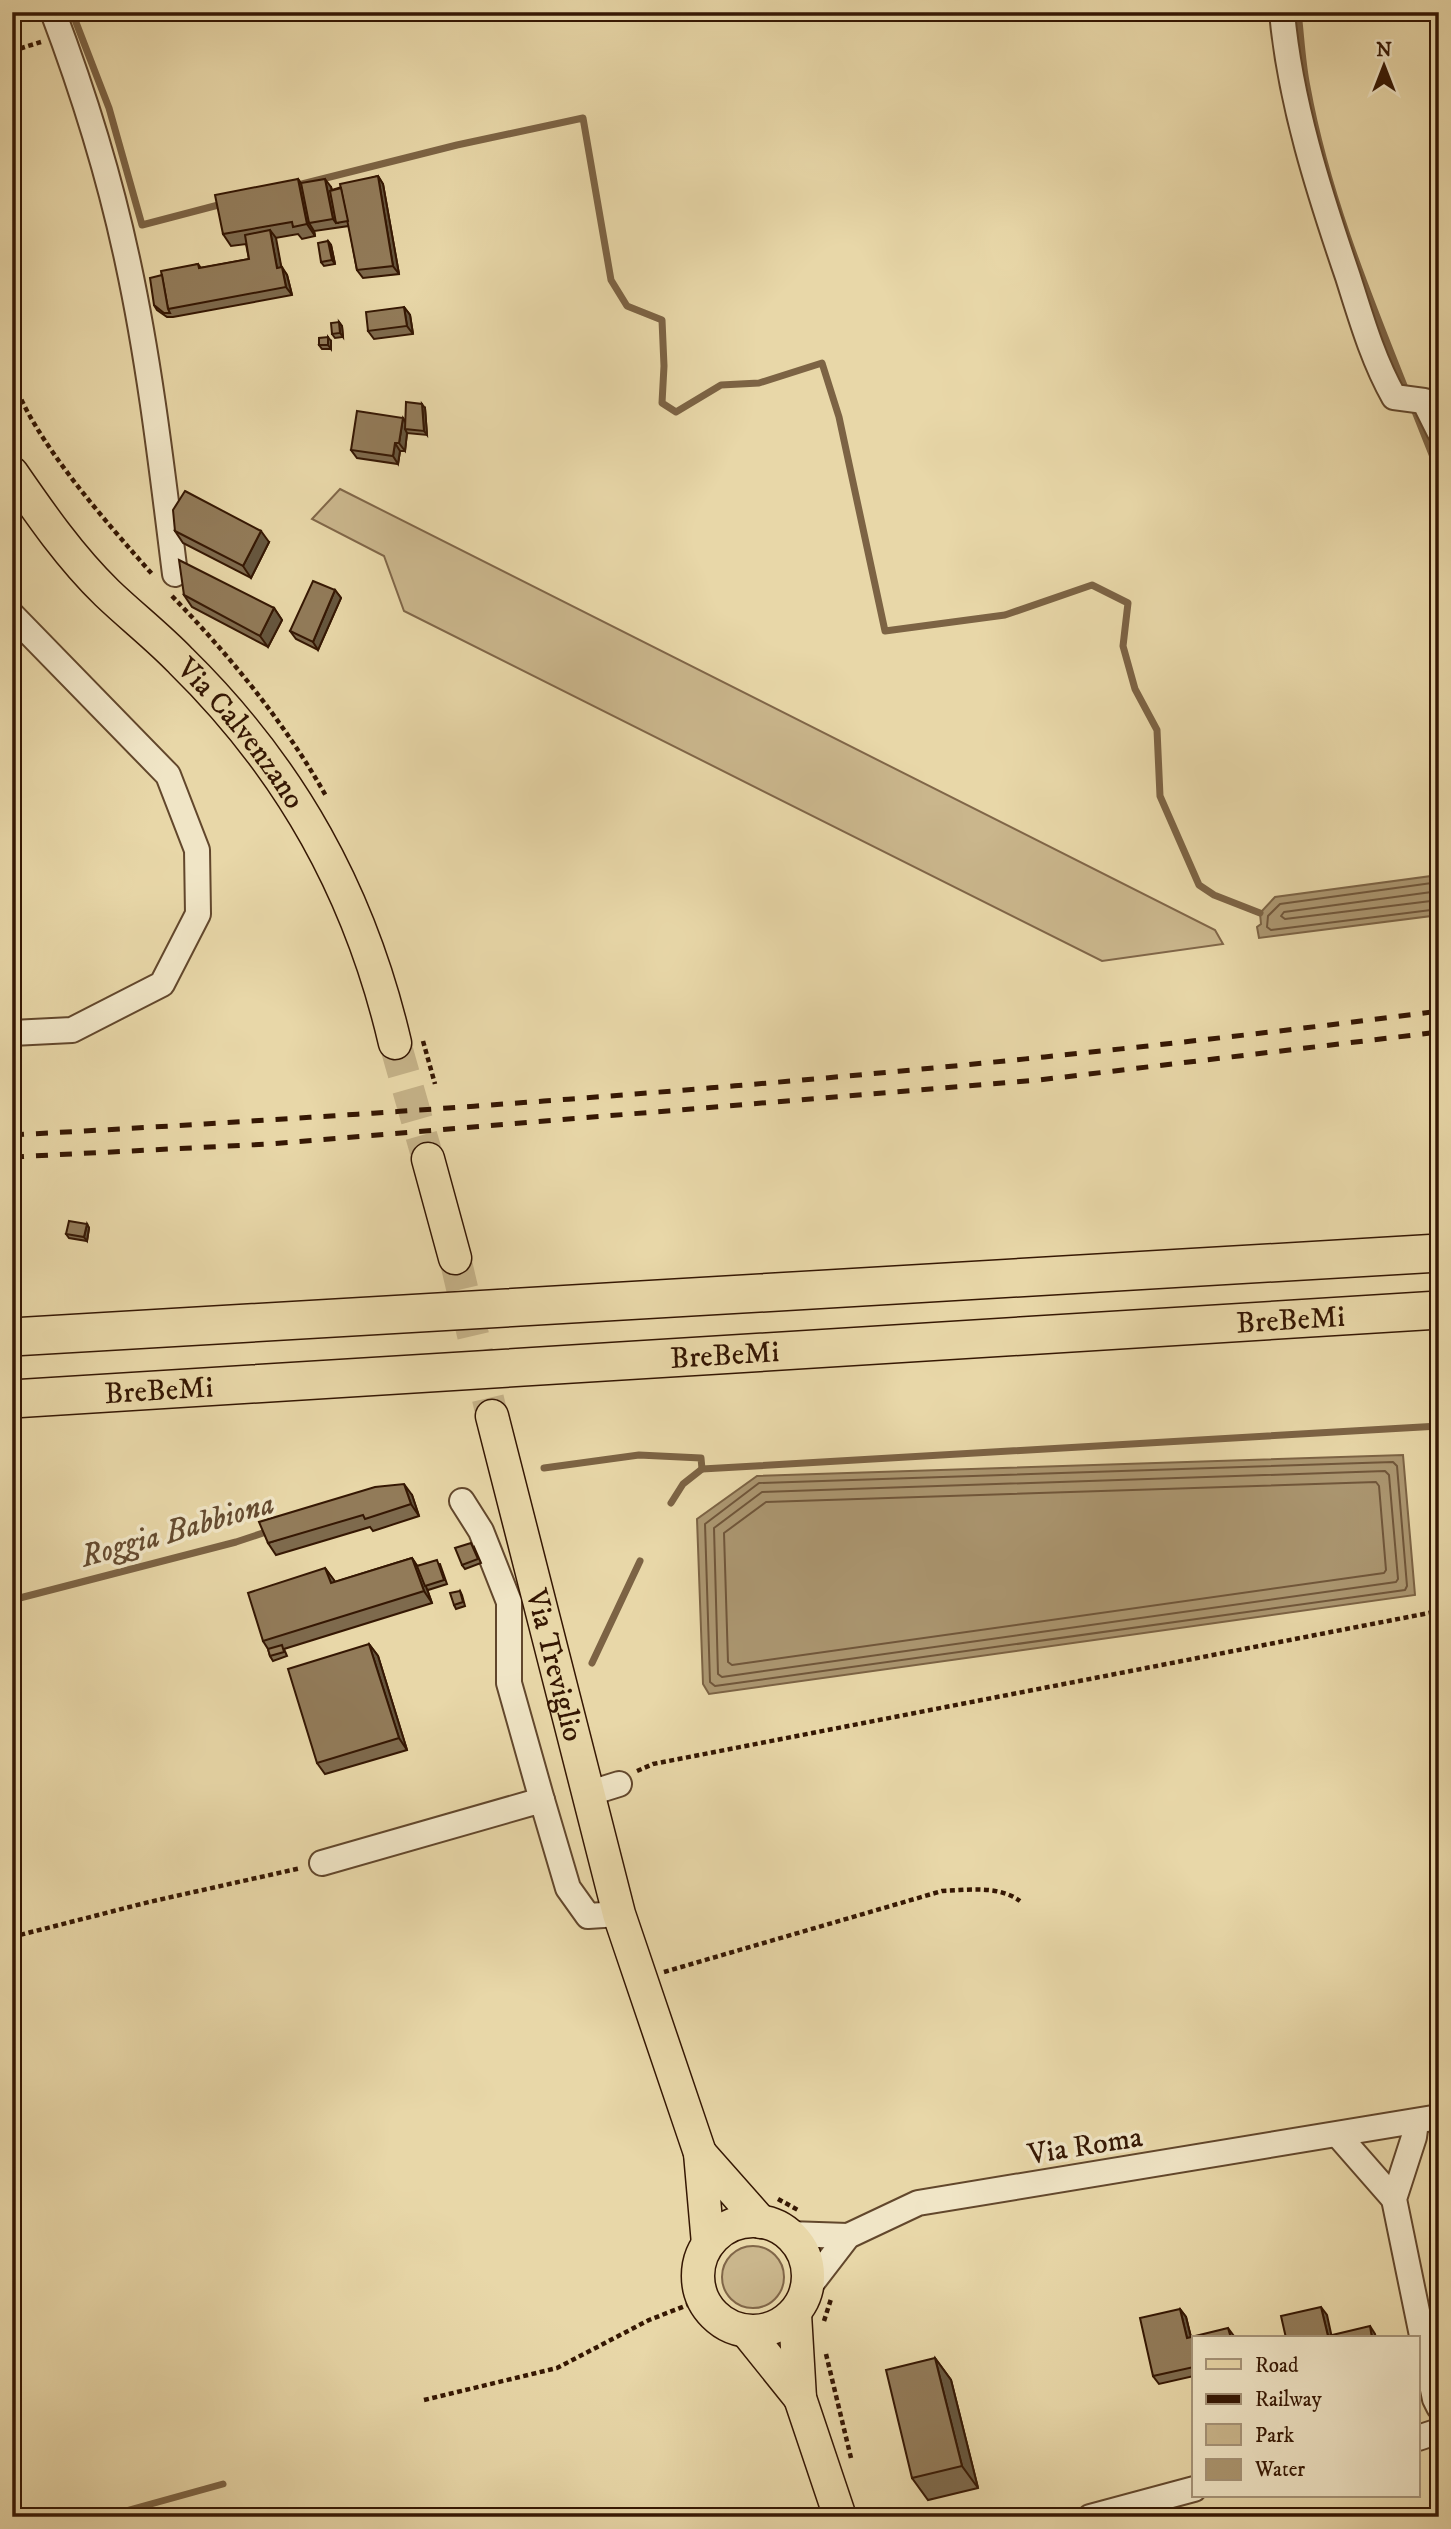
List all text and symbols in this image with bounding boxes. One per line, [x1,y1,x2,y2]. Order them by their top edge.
north arrow [1350,32,1420,102]
text: N [1376,39,1392,62]
street label: Via Calvenzano [168,650,312,816]
street label: BreBeMi [1235,1299,1346,1343]
street label: BreBeMi [669,1334,780,1378]
street label: BreBeMi [103,1369,214,1413]
water label: Roggia Babbiona [75,1484,279,1578]
street label: Via Treviglio [517,1584,591,1745]
street label: Via Roma [1024,2119,1145,2174]
legend [1192,2336,1420,2498]
text: Road [1255,2353,1299,2379]
text: Railway [1255,2387,1323,2413]
text: Park [1255,2423,1295,2449]
text: Water [1254,2457,1305,2483]

